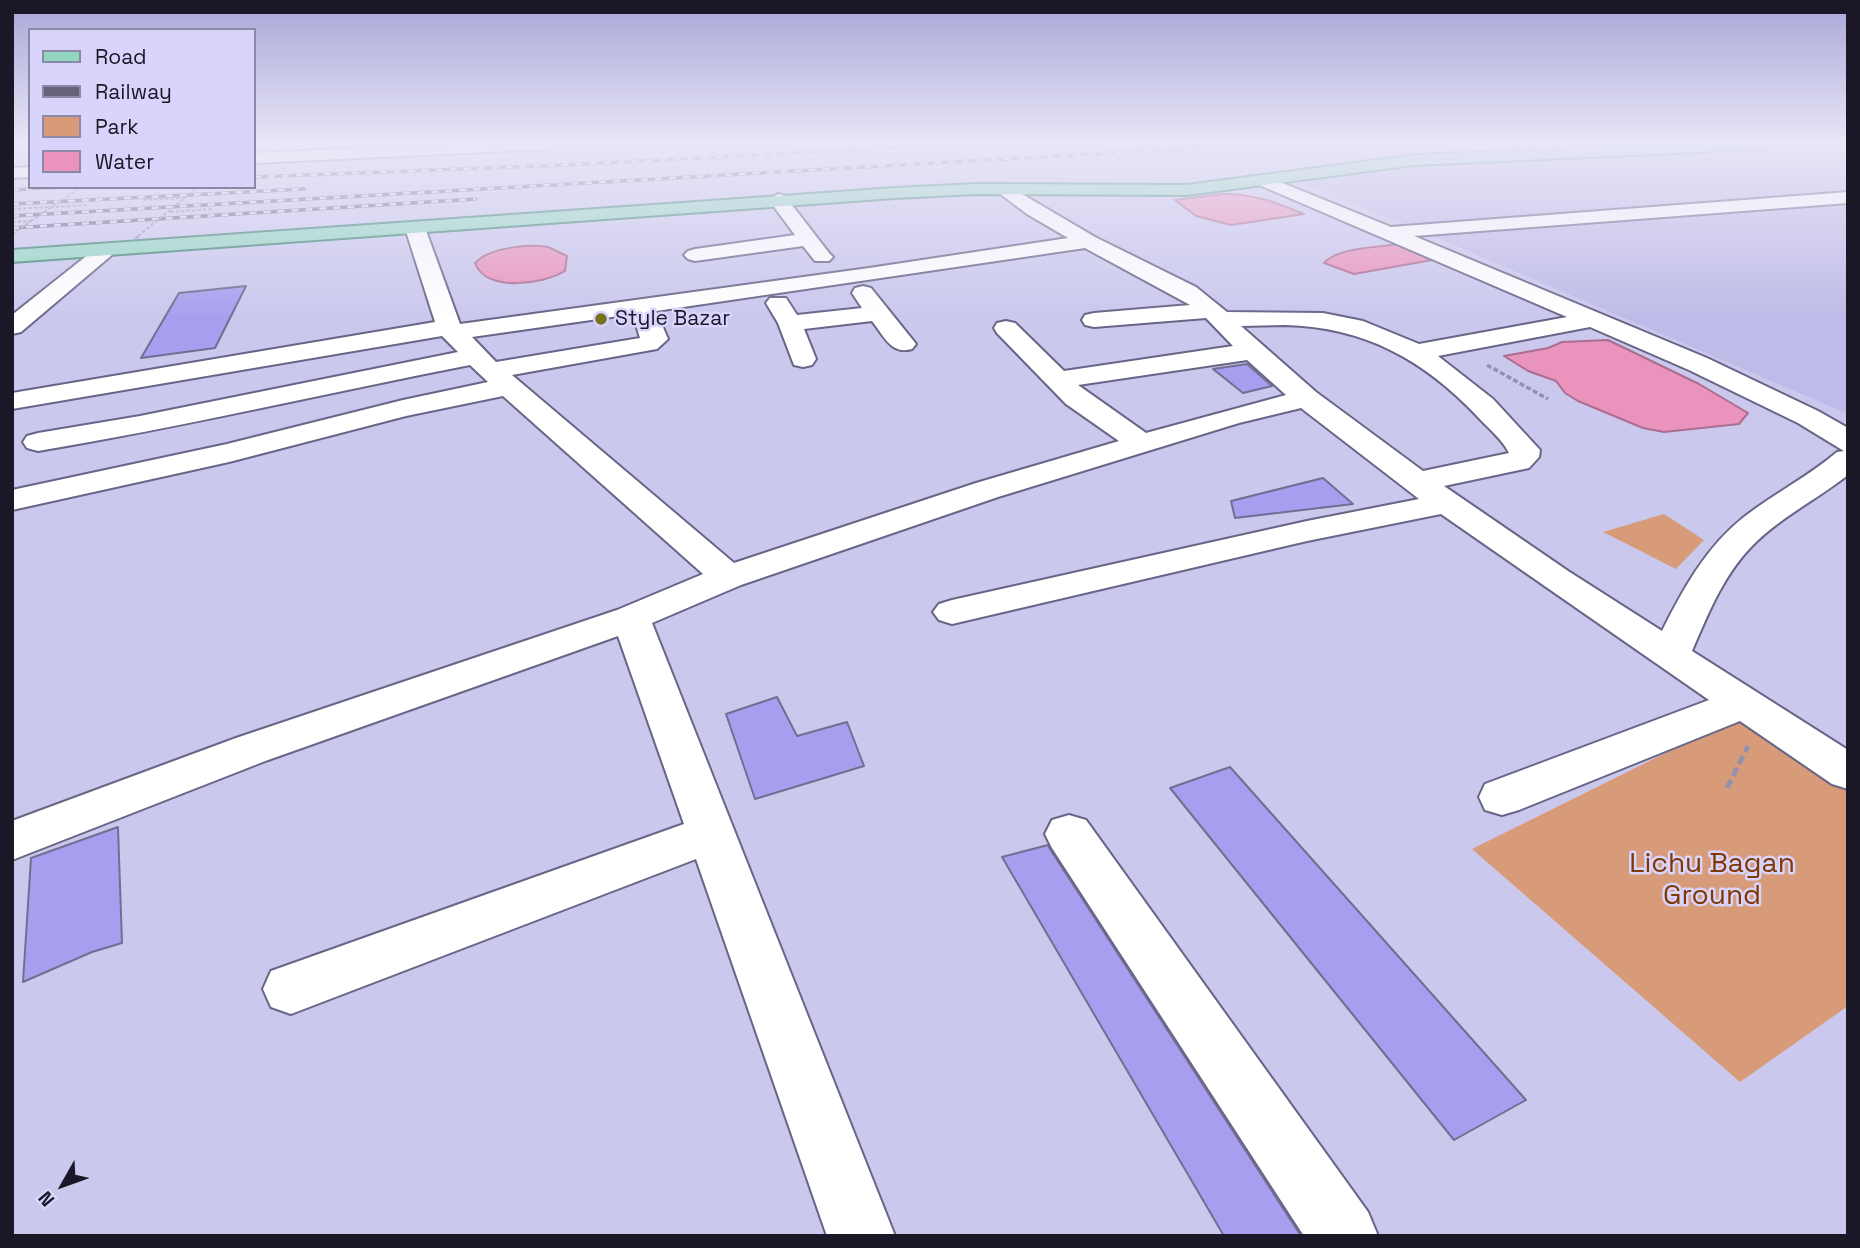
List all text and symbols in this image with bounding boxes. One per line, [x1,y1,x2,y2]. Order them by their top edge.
legend [28,28,256,189]
text: Road [95,43,147,70]
text: Railway [95,78,172,105]
text: Park [95,113,139,140]
text: Water [95,148,154,175]
place label: Style Bazar [615,306,730,332]
marker: Style Bazar [593,311,609,327]
park label: Lichu Bagan Ground [1629,847,1795,913]
north arrow [28,1150,98,1220]
text: N [33,1186,60,1212]

